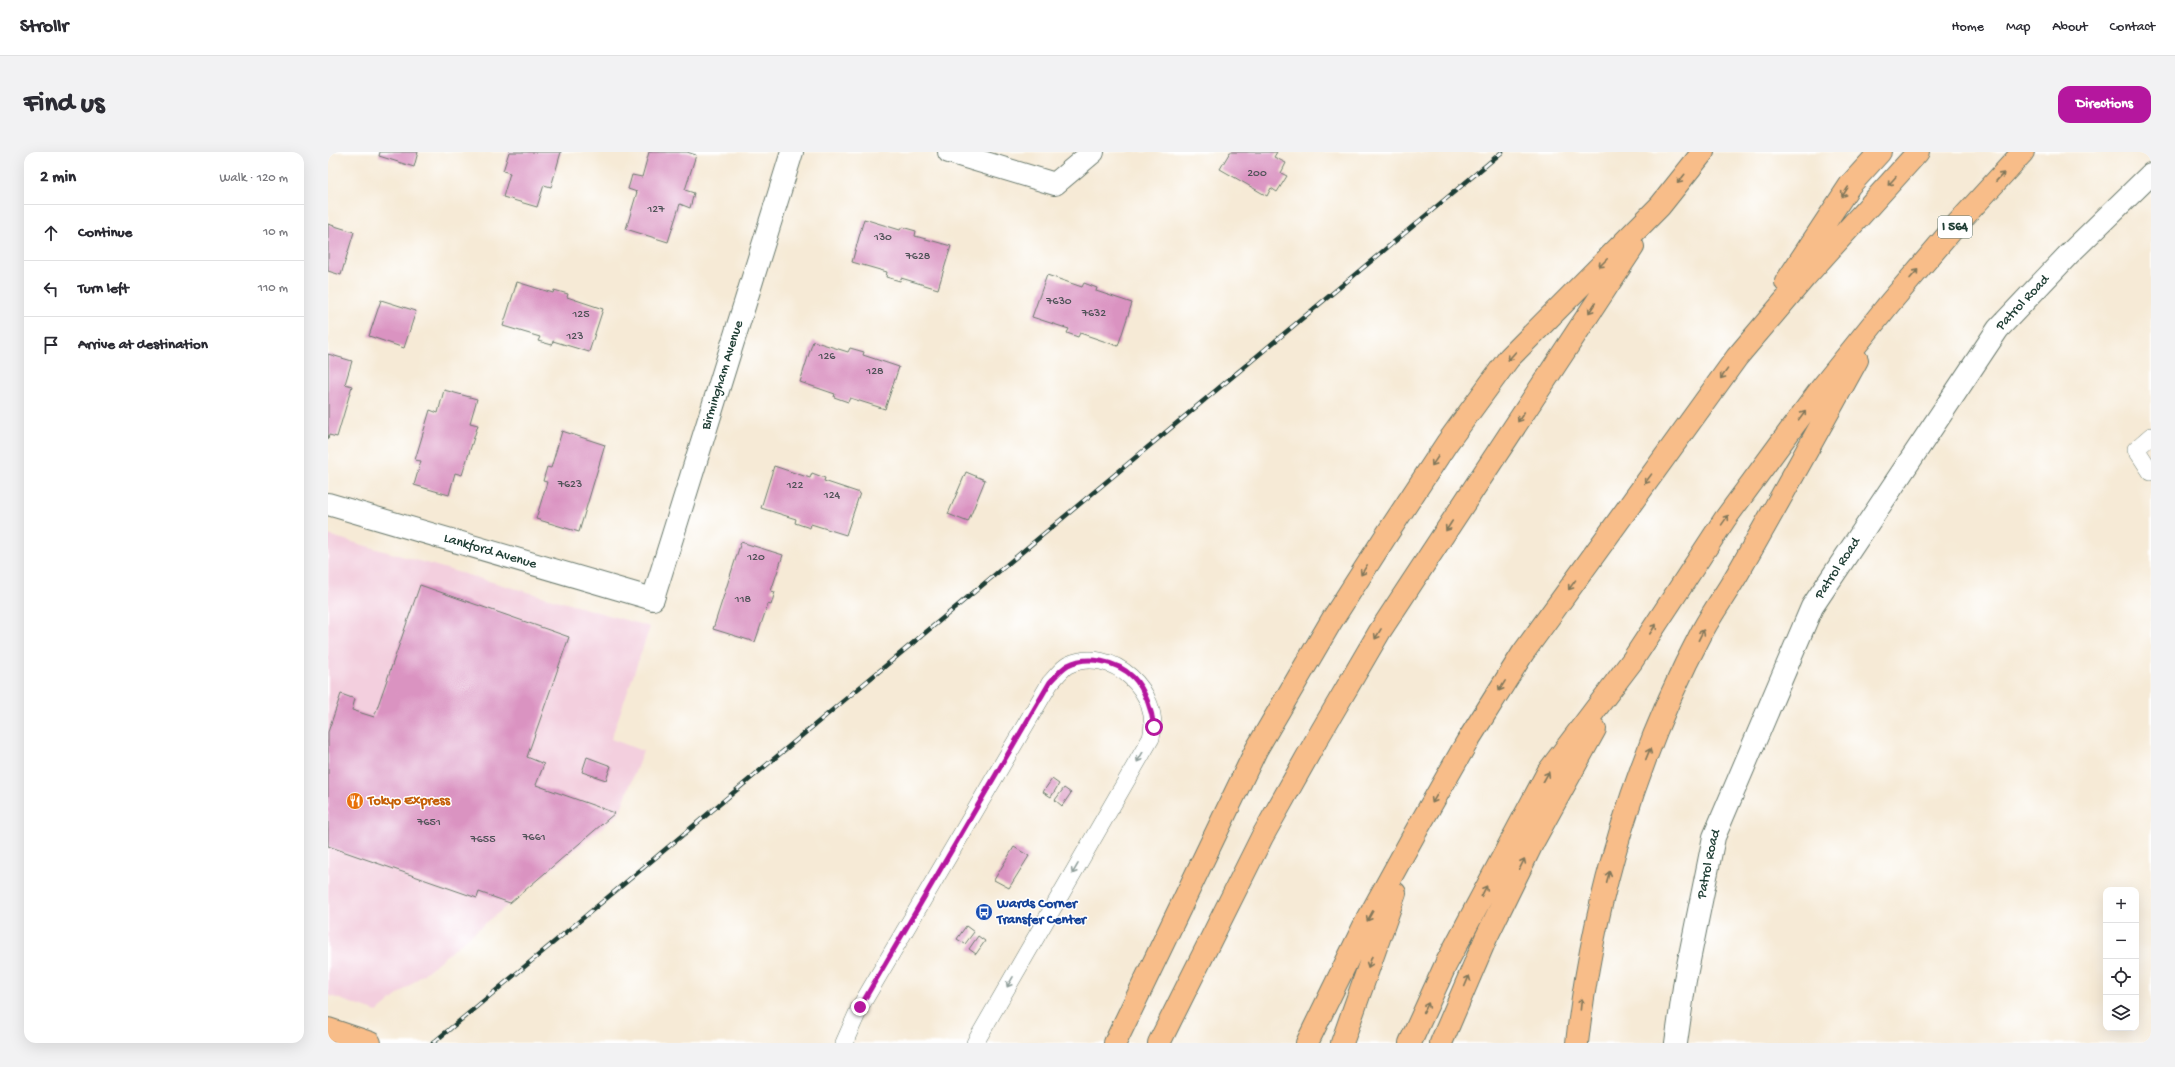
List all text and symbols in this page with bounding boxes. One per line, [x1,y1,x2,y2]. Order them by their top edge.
text: Strollr [20,16,68,39]
text: Home [1952,19,1984,36]
text: Map [2006,19,2030,36]
text: About [2052,19,2088,36]
text: Contact [2110,19,2155,36]
button: Directions [2058,86,2151,123]
text: Find us [24,88,104,121]
house number: 200 [1247,167,1267,181]
text: 2 min [40,168,76,188]
text: Walk · 120 m [220,171,288,186]
one-way arrow [1996,172,2005,182]
one-way arrow [1677,173,1686,184]
one-way arrow [1888,175,1897,185]
one-way arrow [1841,186,1849,197]
house number: 127 [647,203,665,217]
road number: I 564 [1938,216,1972,238]
icon: ahead [40,222,62,244]
text: Continue [78,224,132,242]
text: 10 m [263,225,288,240]
house number: 130 [873,231,892,245]
house number: 7628 [905,250,931,264]
one-way arrow [1598,258,1608,268]
one-way arrow [1909,269,1919,279]
street label: Patrol Road [1992,270,2054,335]
icon: left [40,278,62,300]
text: Turn left [78,280,129,298]
text: 110 m [258,281,288,296]
house number: 7630 [1045,295,1072,309]
one-way arrow [1588,303,1596,314]
house number: 7632 [1081,307,1106,321]
house number: 125 [571,308,590,322]
street label: Birmingham Avenue [697,318,748,433]
house number: 123 [566,330,583,344]
icon: arrive [40,334,62,356]
text: Arrive at destination [78,336,208,354]
house number: 126 [818,350,836,364]
one-way arrow [1507,351,1516,361]
house number: 128 [865,365,884,379]
one-way arrow [1720,368,1728,379]
one-way arrow [1798,410,1806,421]
one-way arrow [1517,411,1525,422]
one-way arrow [1431,455,1439,466]
one-way arrow [1644,474,1652,485]
house number: 7623 [557,478,582,492]
house number: 122 [786,479,803,493]
house number: 124 [823,489,841,503]
one-way arrow [1721,515,1729,526]
one-way arrow [1445,520,1453,531]
street label: Lankford Avenue [442,530,539,573]
street label: Patrol Road [1811,533,1865,603]
house number: 120 [746,551,765,565]
one-way arrow [1360,564,1368,575]
one-way arrow [1568,579,1576,590]
house number: 118 [734,593,752,607]
one-way arrow [1649,624,1657,635]
one-way arrow [1374,628,1382,640]
one-way arrow [1698,629,1705,641]
one-way arrow [1498,680,1506,691]
route start [1145,718,1163,736]
one-way arrow [1645,748,1653,760]
one-way arrow [1136,751,1144,763]
one-way arrow [1542,771,1550,783]
restaurant icon: Tokyo Express [345,791,365,811]
one-way arrow [1431,792,1439,804]
place label: Tokyo Express [367,793,451,810]
house number: 7651 [416,816,441,830]
street label: Patrol Road [1693,825,1726,901]
house number: 7661 [521,831,546,845]
house number: 7655 [470,833,495,847]
one-way arrow [1519,858,1526,870]
one-way arrow [1071,863,1079,875]
one-way arrow [1604,871,1612,884]
one-way arrow [1481,885,1488,897]
map controls [2103,887,2139,1031]
button: + [2103,887,2139,923]
place label: Wards Corner Transfer Center [996,896,1088,929]
bus stop icon: Wards Corner Transfer Center [974,902,994,922]
one-way arrow [1365,910,1373,922]
button: − [2103,923,2139,959]
one-way arrow [1366,956,1374,968]
button: locate [2103,959,2139,995]
one-way arrow [1006,976,1014,988]
one-way arrow [1464,976,1471,988]
button: layers [2103,995,2139,1031]
route end [851,998,869,1016]
one-way arrow [1577,998,1585,1011]
one-way arrow [1423,1002,1430,1014]

